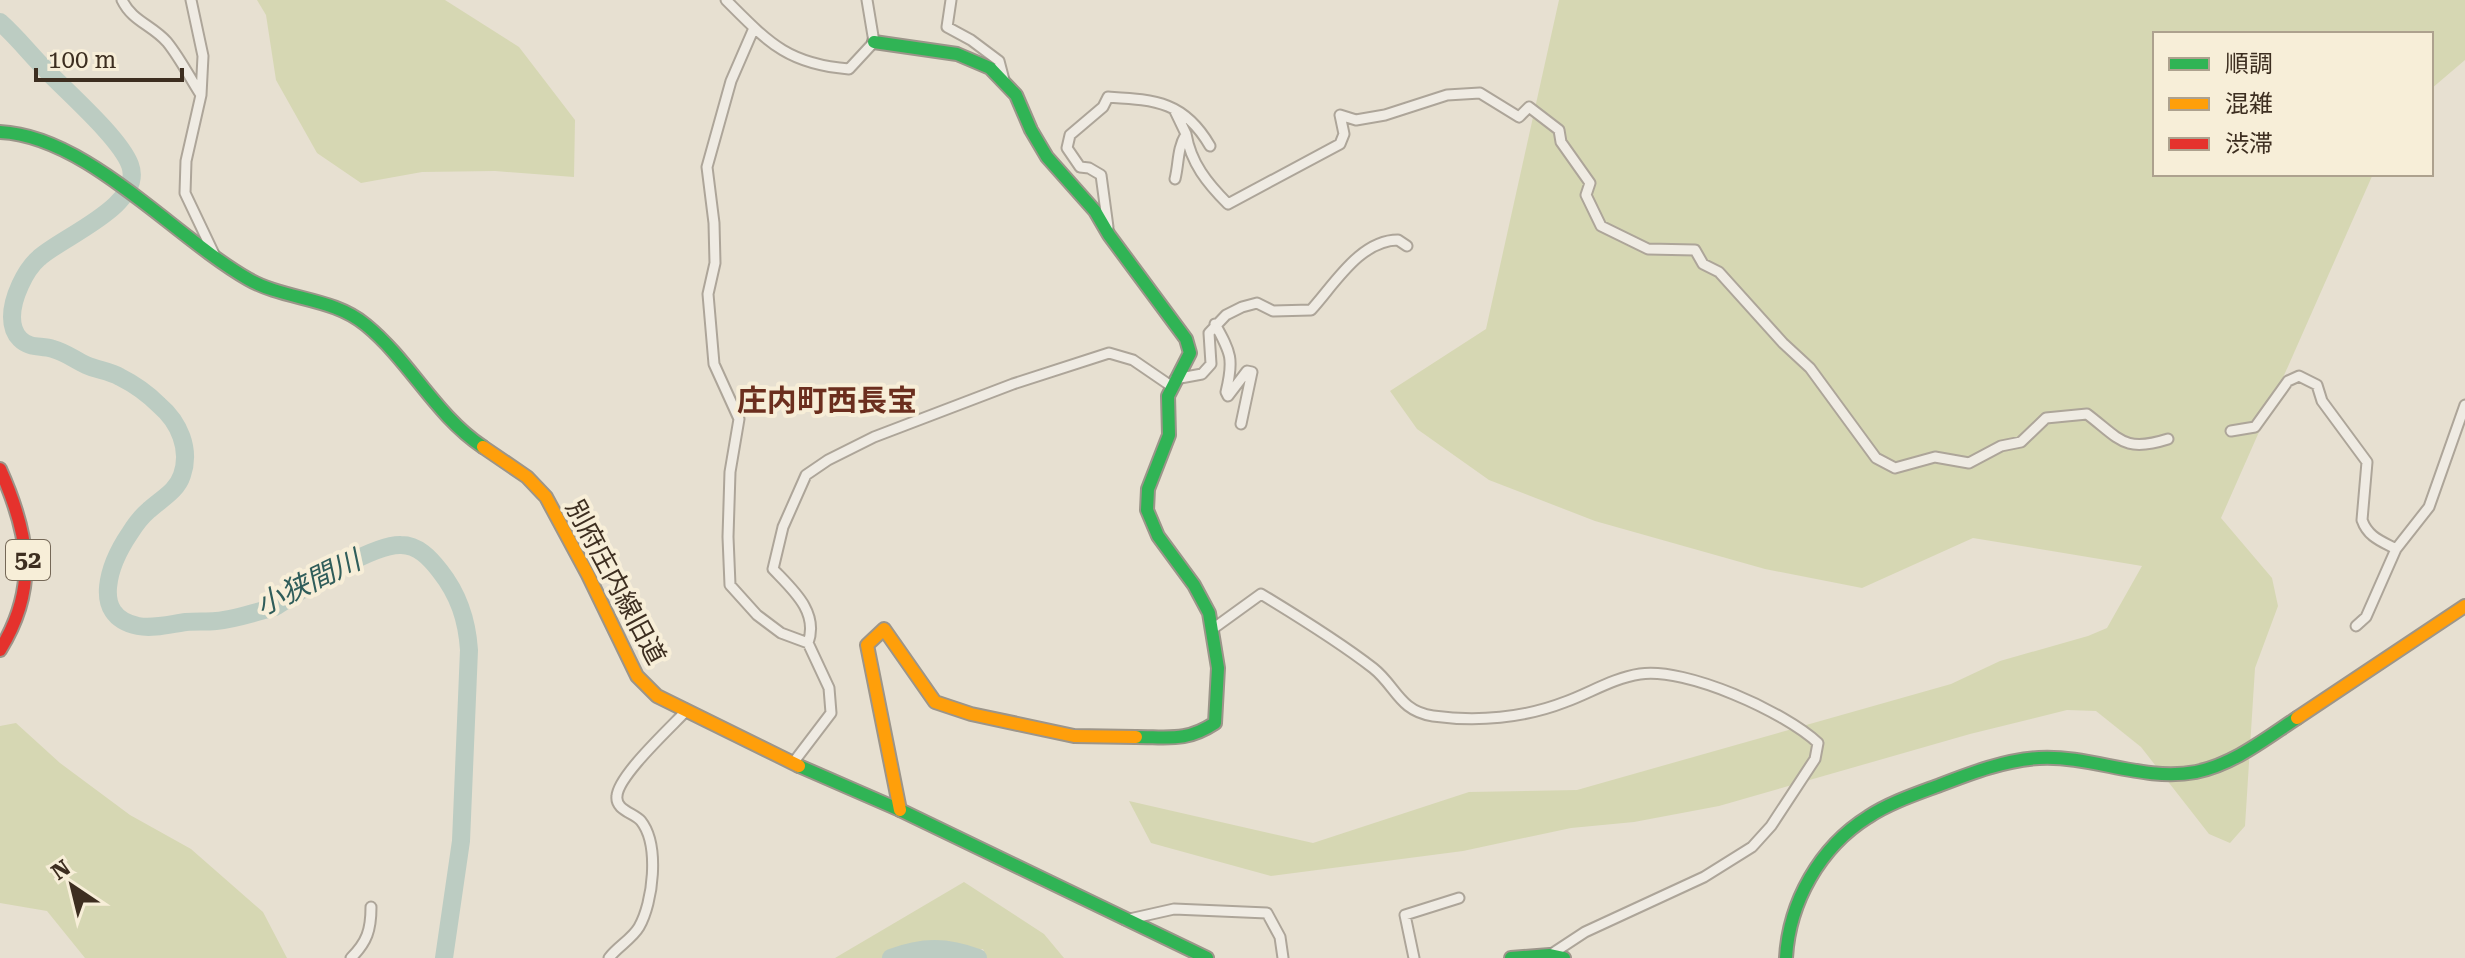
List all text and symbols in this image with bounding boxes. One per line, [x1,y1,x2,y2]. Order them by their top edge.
scale bar [36,32,182,82]
legend [2153,32,2433,176]
text: 100 m [48,46,116,74]
text: 順調 [2225,50,2273,78]
text: 混雑 [2225,90,2273,118]
text: 渋滞 [2225,130,2273,158]
district label: 庄内町西長宝 [737,383,917,418]
street label: 別府庄内線旧道 [560,495,672,669]
road number: 52 [6,540,50,580]
water label: 小狭間川 [250,542,368,622]
north arrow [32,846,112,926]
text: N [47,855,75,885]

